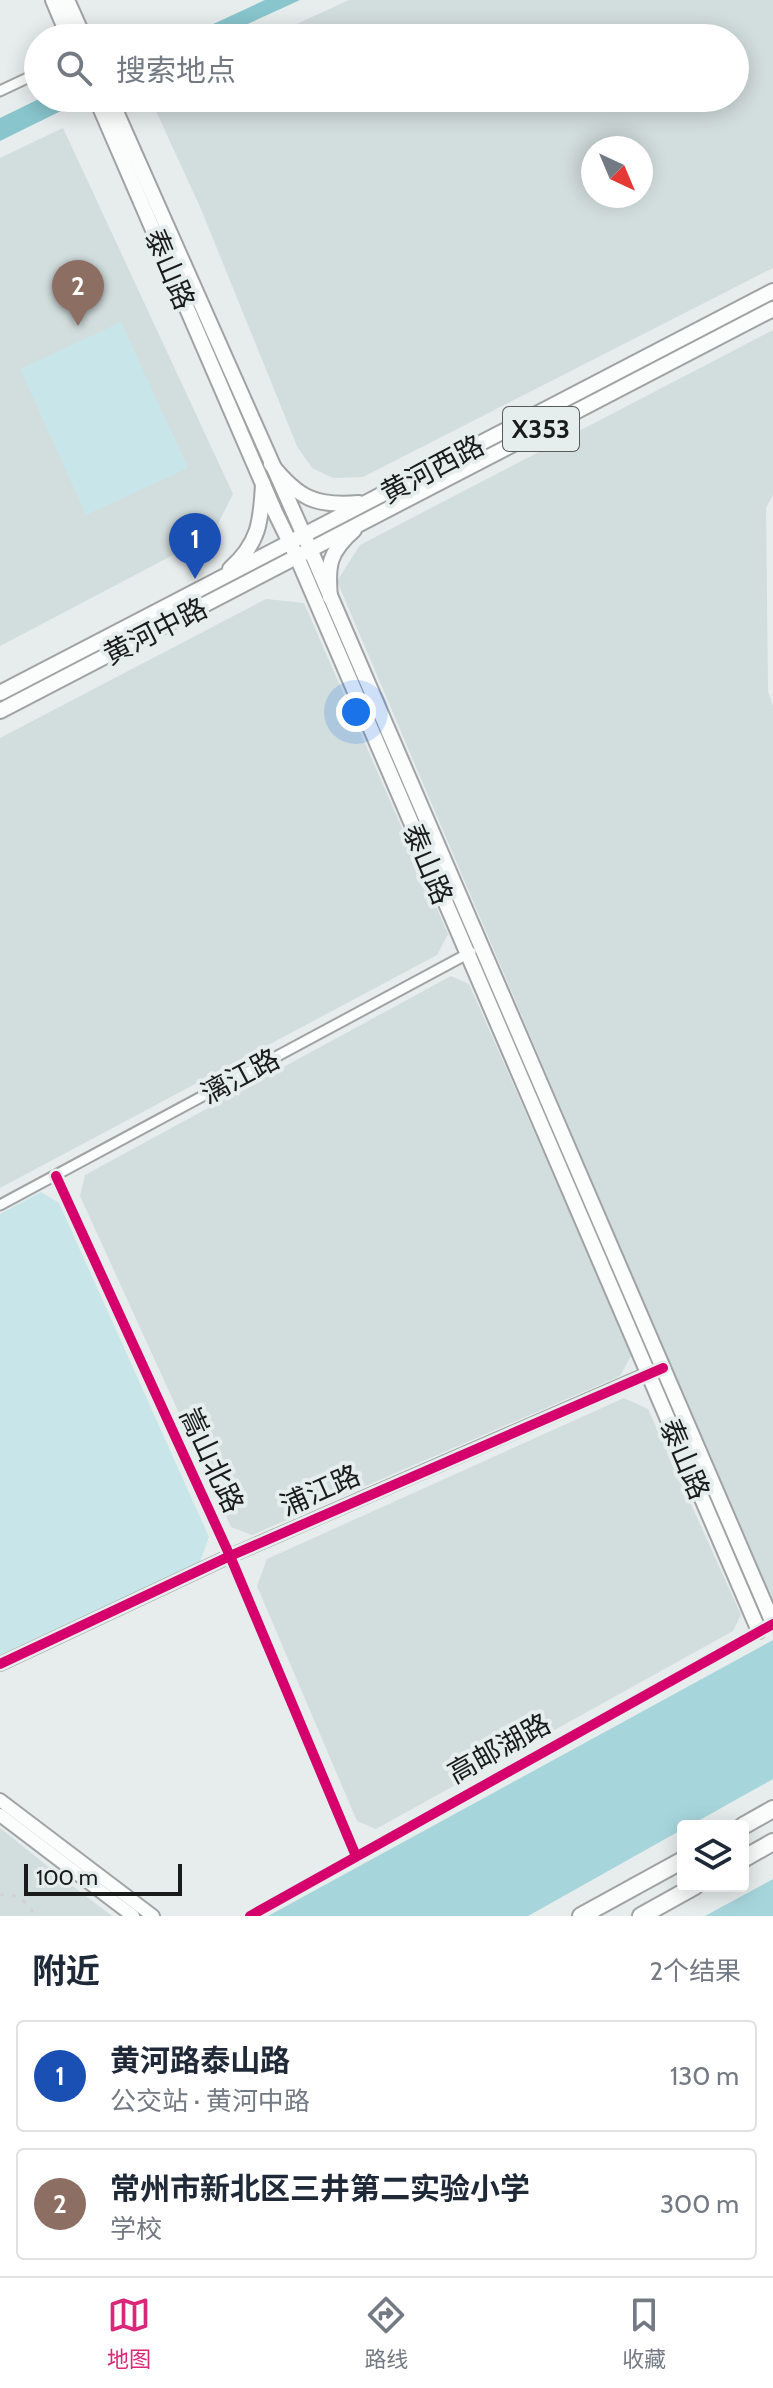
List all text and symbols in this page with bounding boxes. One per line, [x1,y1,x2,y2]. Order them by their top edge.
search box [24,24,749,112]
icon: search [52,46,96,90]
text: 搜索地点 [116,52,236,89]
north arrow [581,136,653,208]
street label: 泰山路 [138,224,202,314]
pin: 2 [52,260,104,326]
road number: X353 [503,407,579,451]
street label: 黄河西路 [375,428,489,510]
pin: 1 [169,513,221,579]
street label: 黄河中路 [97,590,213,672]
your location [336,692,376,732]
street label: 泰山路 [396,819,460,909]
street label: 漓江路 [195,1041,285,1111]
street label: 嵩山北路 [173,1402,251,1518]
street label: 泰山路 [653,1414,717,1504]
street label: 浦江路 [275,1457,365,1523]
street label: 高邮湖路 [442,1706,556,1790]
map controls [677,1820,749,1892]
button: layers [677,1820,749,1892]
scale bar [24,1860,182,1896]
text: 100 m [36,1864,98,1891]
text: 附近 [32,1950,100,1992]
text: 2个结果 [649,1955,741,1987]
text: 黄河路泰山路 [110,2042,290,2079]
text: 1 [55,2060,65,2092]
text: 130 m [670,2060,739,2092]
text: 公交站 · 黄河中路 [110,2085,310,2117]
text: 常州市新北区三井第二实验小学 [110,2170,530,2207]
text: 2 [53,2188,67,2220]
text: 300 m [660,2188,739,2220]
text: 学校 [110,2213,162,2245]
tab: 地图 [107,2293,151,2373]
tab: 路线 [364,2293,408,2373]
tab: 收藏 [622,2293,666,2373]

